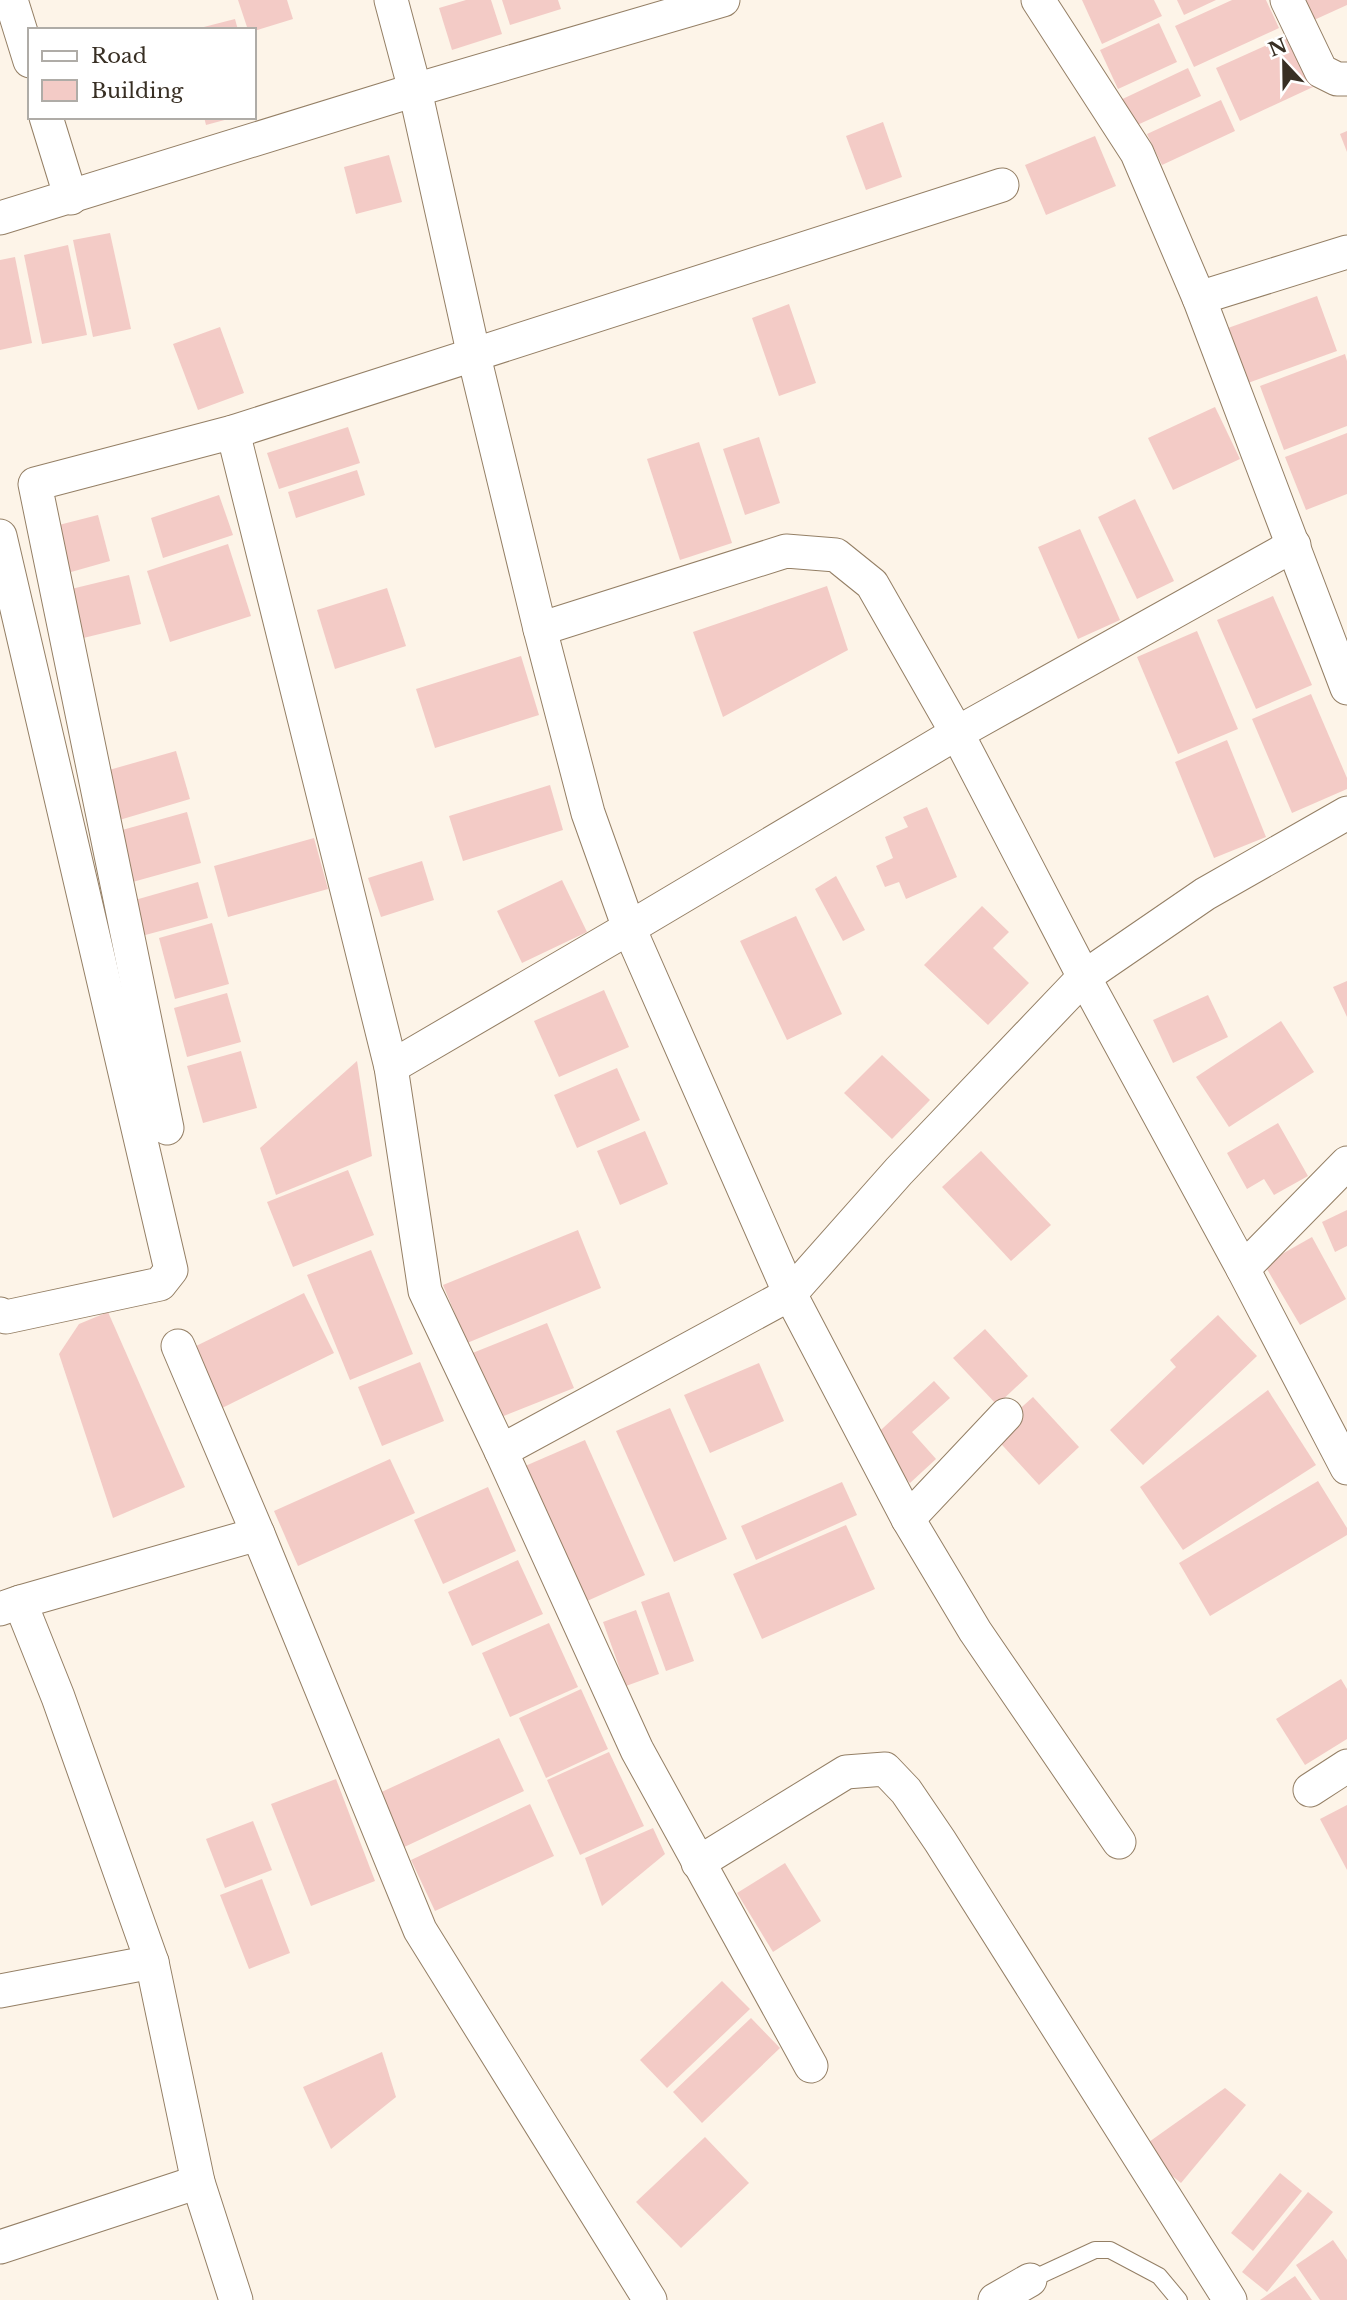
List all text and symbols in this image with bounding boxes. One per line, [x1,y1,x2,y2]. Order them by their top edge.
legend [28,28,256,119]
north arrow [1249,28,1319,98]
text: N [1265,34,1291,62]
text: Road [91,43,147,69]
text: Building [91,78,184,104]

